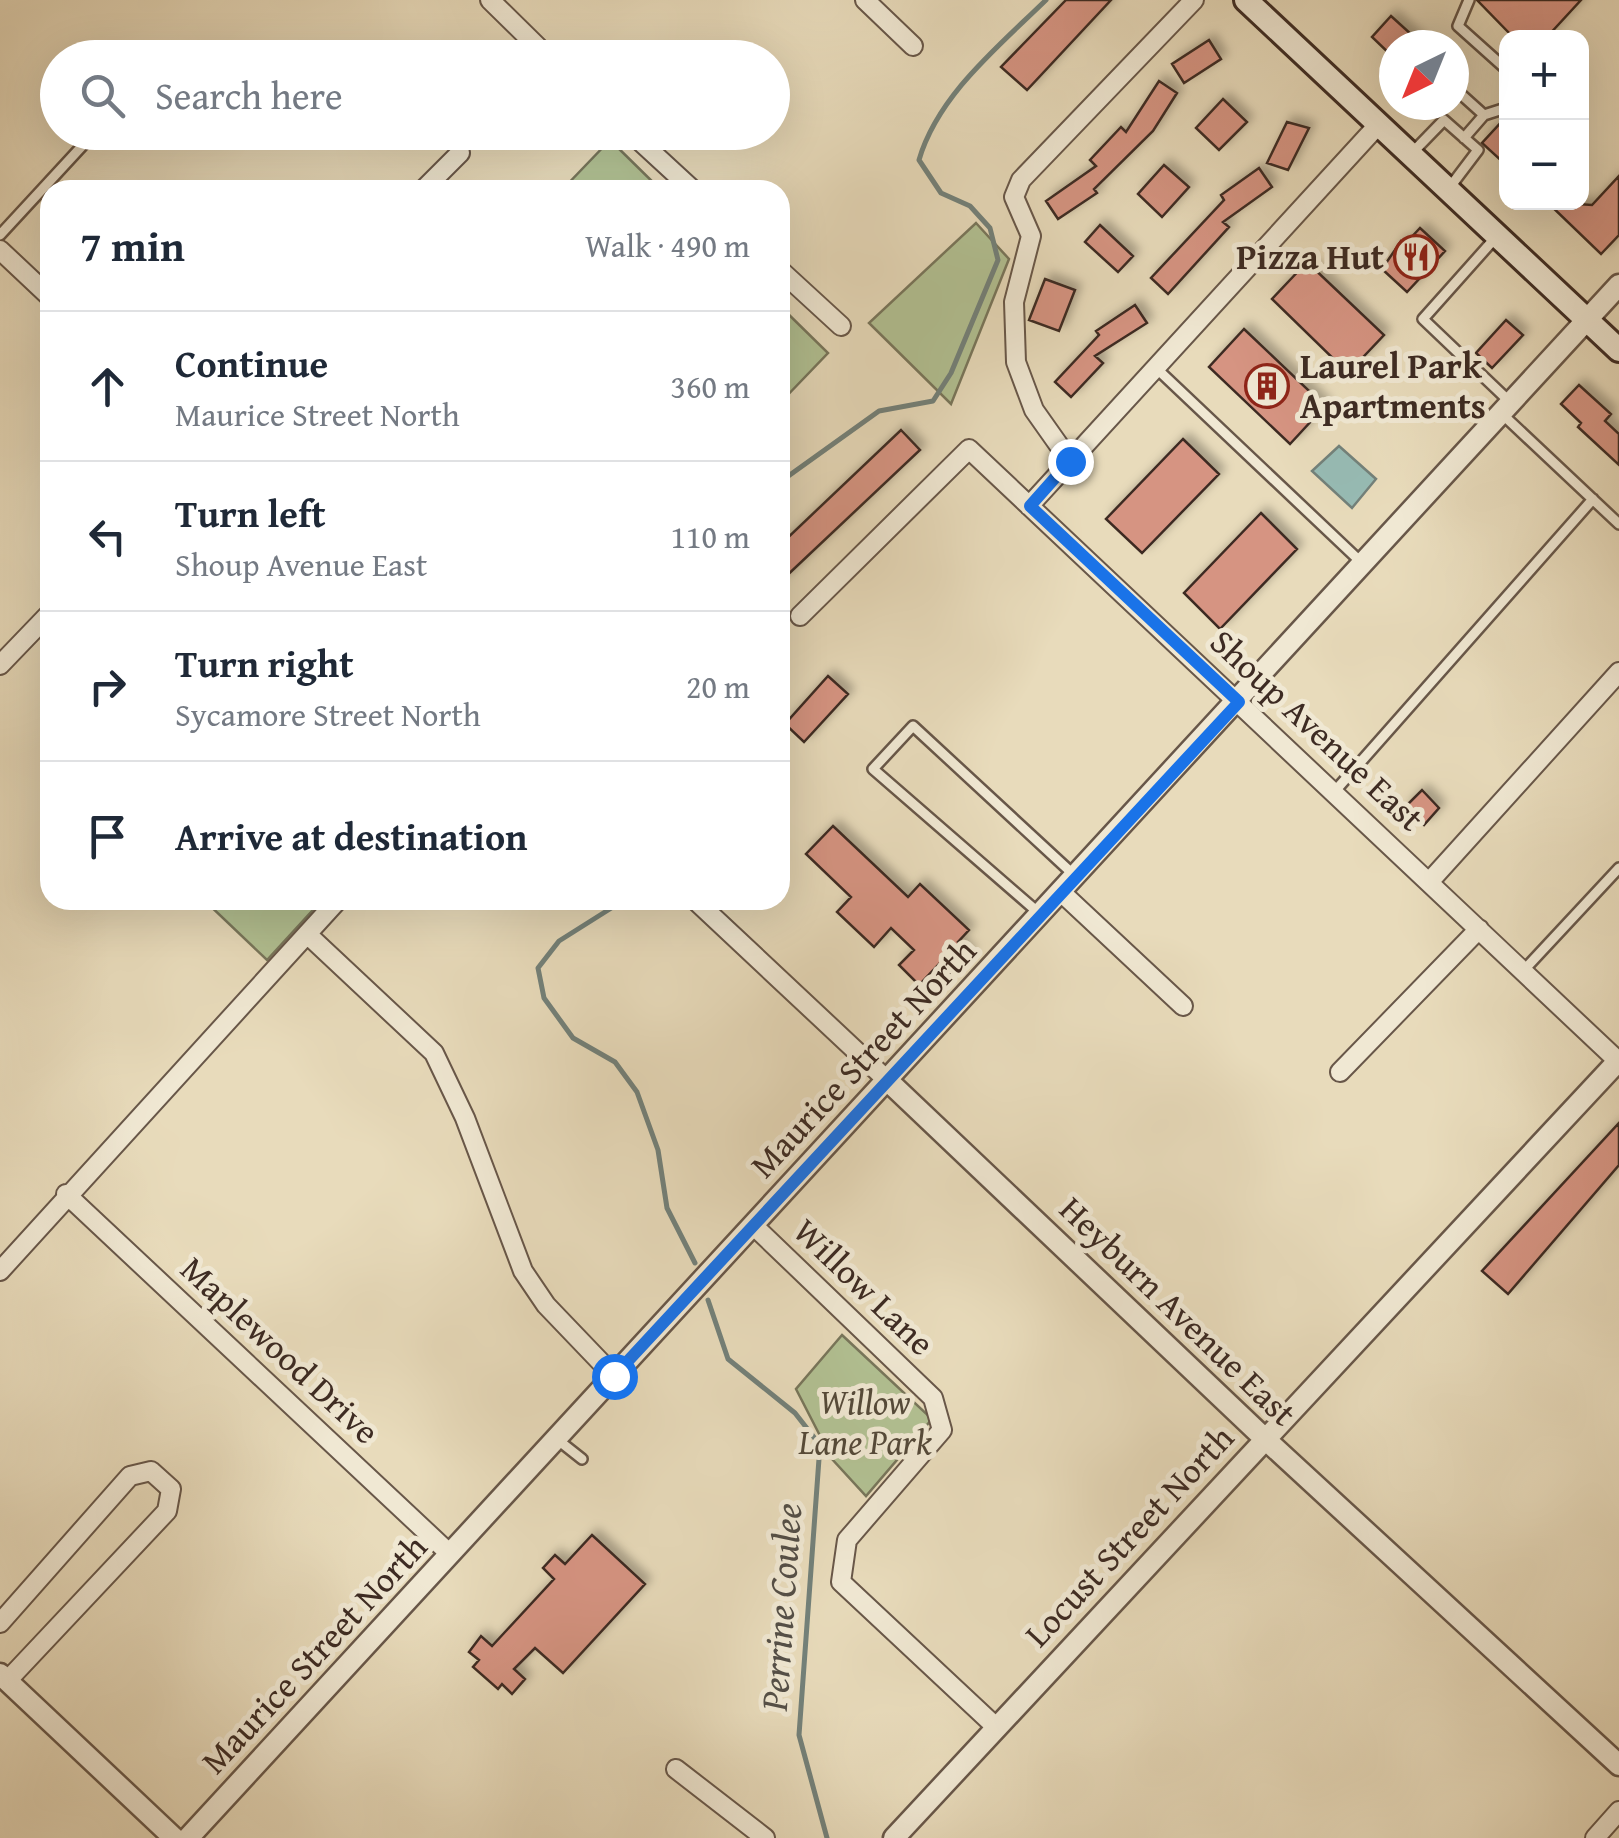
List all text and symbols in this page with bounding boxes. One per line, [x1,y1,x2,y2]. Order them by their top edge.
north arrow [1379,30,1469,120]
map controls [1499,30,1589,210]
button: + [1499,30,1589,120]
search box [40,40,790,150]
text: Search here [155,67,343,123]
icon: search [75,68,130,123]
button: − [1499,120,1589,210]
text: 7 min [80,215,185,276]
text: Walk · 490 m [585,222,750,269]
place label: Pizza Hut [1236,231,1384,282]
restaurant icon: Pizza Hut [1393,234,1439,280]
text: Continue [175,335,328,391]
place label: Laurel Park Apartments [1300,340,1486,431]
icon: ahead [80,359,135,414]
text: 360 m [671,363,750,410]
building icon: Laurel Park Apartments [1244,363,1290,409]
text: Maurice Street North [175,391,460,438]
route end [1048,439,1094,485]
text: Turn left [175,485,326,541]
icon: left [80,509,135,564]
text: 110 m [671,513,750,560]
text: Shoup Avenue East [175,541,427,588]
street label: Shoup Avenue East [1199,617,1436,842]
text: Turn right [175,635,354,691]
icon: right [80,659,135,714]
text: 20 m [686,663,750,710]
text: Sycamore Street North [175,691,481,738]
text: Arrive at destination [175,808,528,864]
icon: arrive [80,809,135,864]
street label: Maurice Street North [738,926,988,1189]
street label: Heyburn Avenue East [1049,1184,1308,1437]
street label: Willow Lane [782,1206,946,1367]
street label: Maplewood Drive [170,1244,391,1455]
route start [592,1354,638,1400]
park label: Willow Lane Park [797,1376,933,1467]
street label: Locust Street North [1012,1413,1245,1658]
water label: Perrine Coulee [745,1501,815,1714]
street label: Maurice Street North [189,1522,439,1785]

